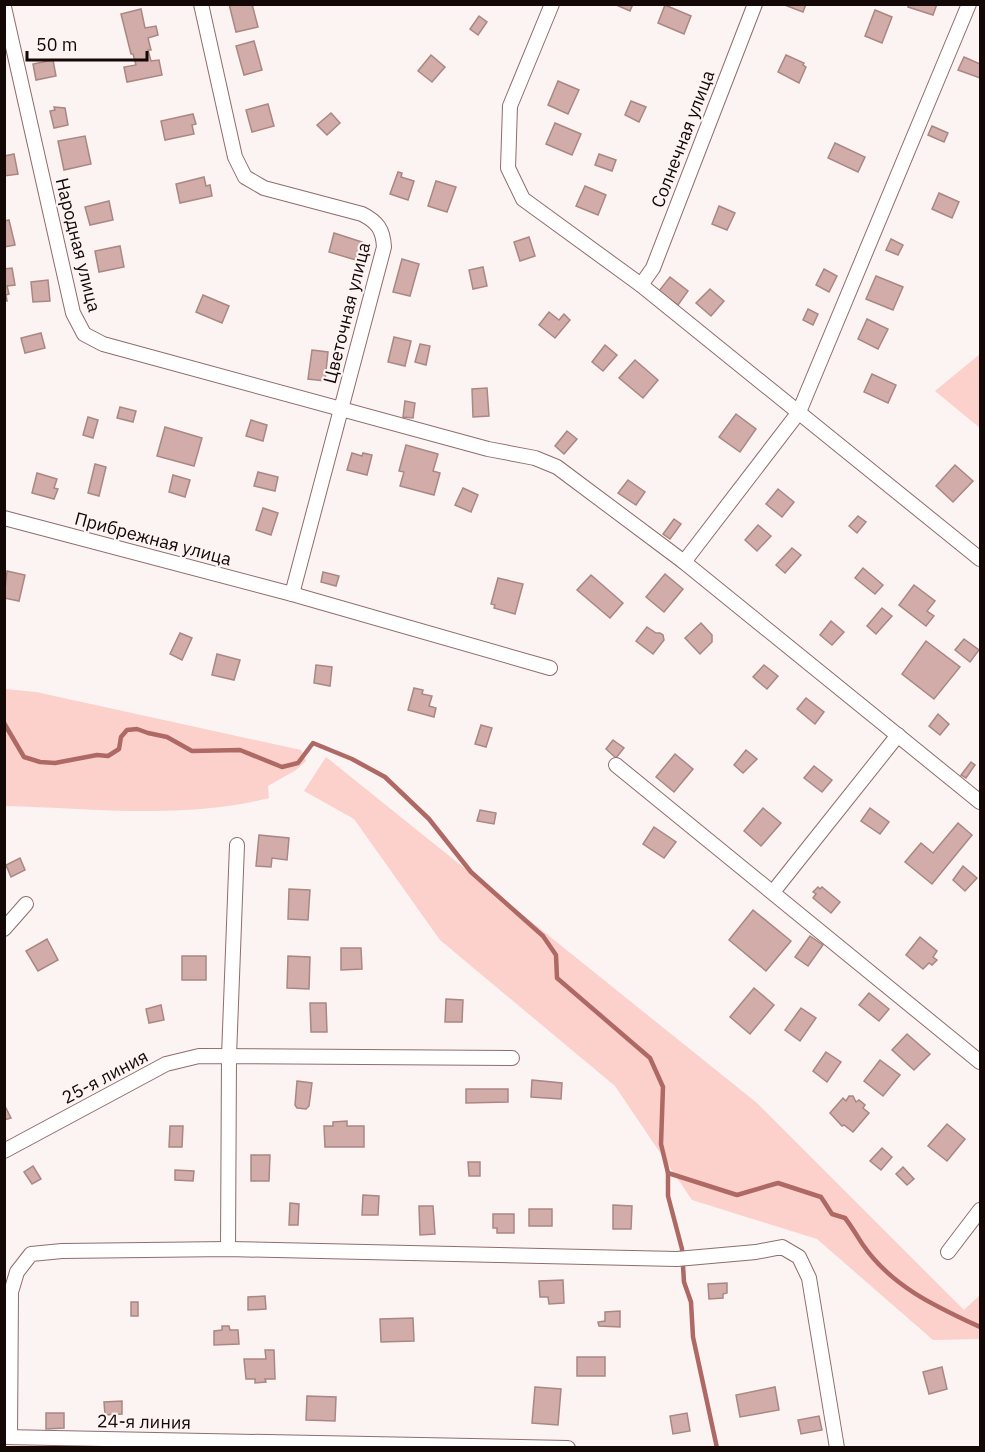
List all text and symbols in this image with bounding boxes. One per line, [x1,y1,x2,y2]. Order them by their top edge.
scale bar [27,24,147,62]
text: 50 m [36,33,78,56]
street label: Солнечная улица [646,66,719,211]
street label: Народная улица [51,175,106,315]
street label: Цветочная улица [318,239,375,386]
street label: Прибрежная улица [72,507,234,571]
street label: 25-я линия [58,1044,152,1109]
street label: 24-я линия [97,1409,191,1434]

